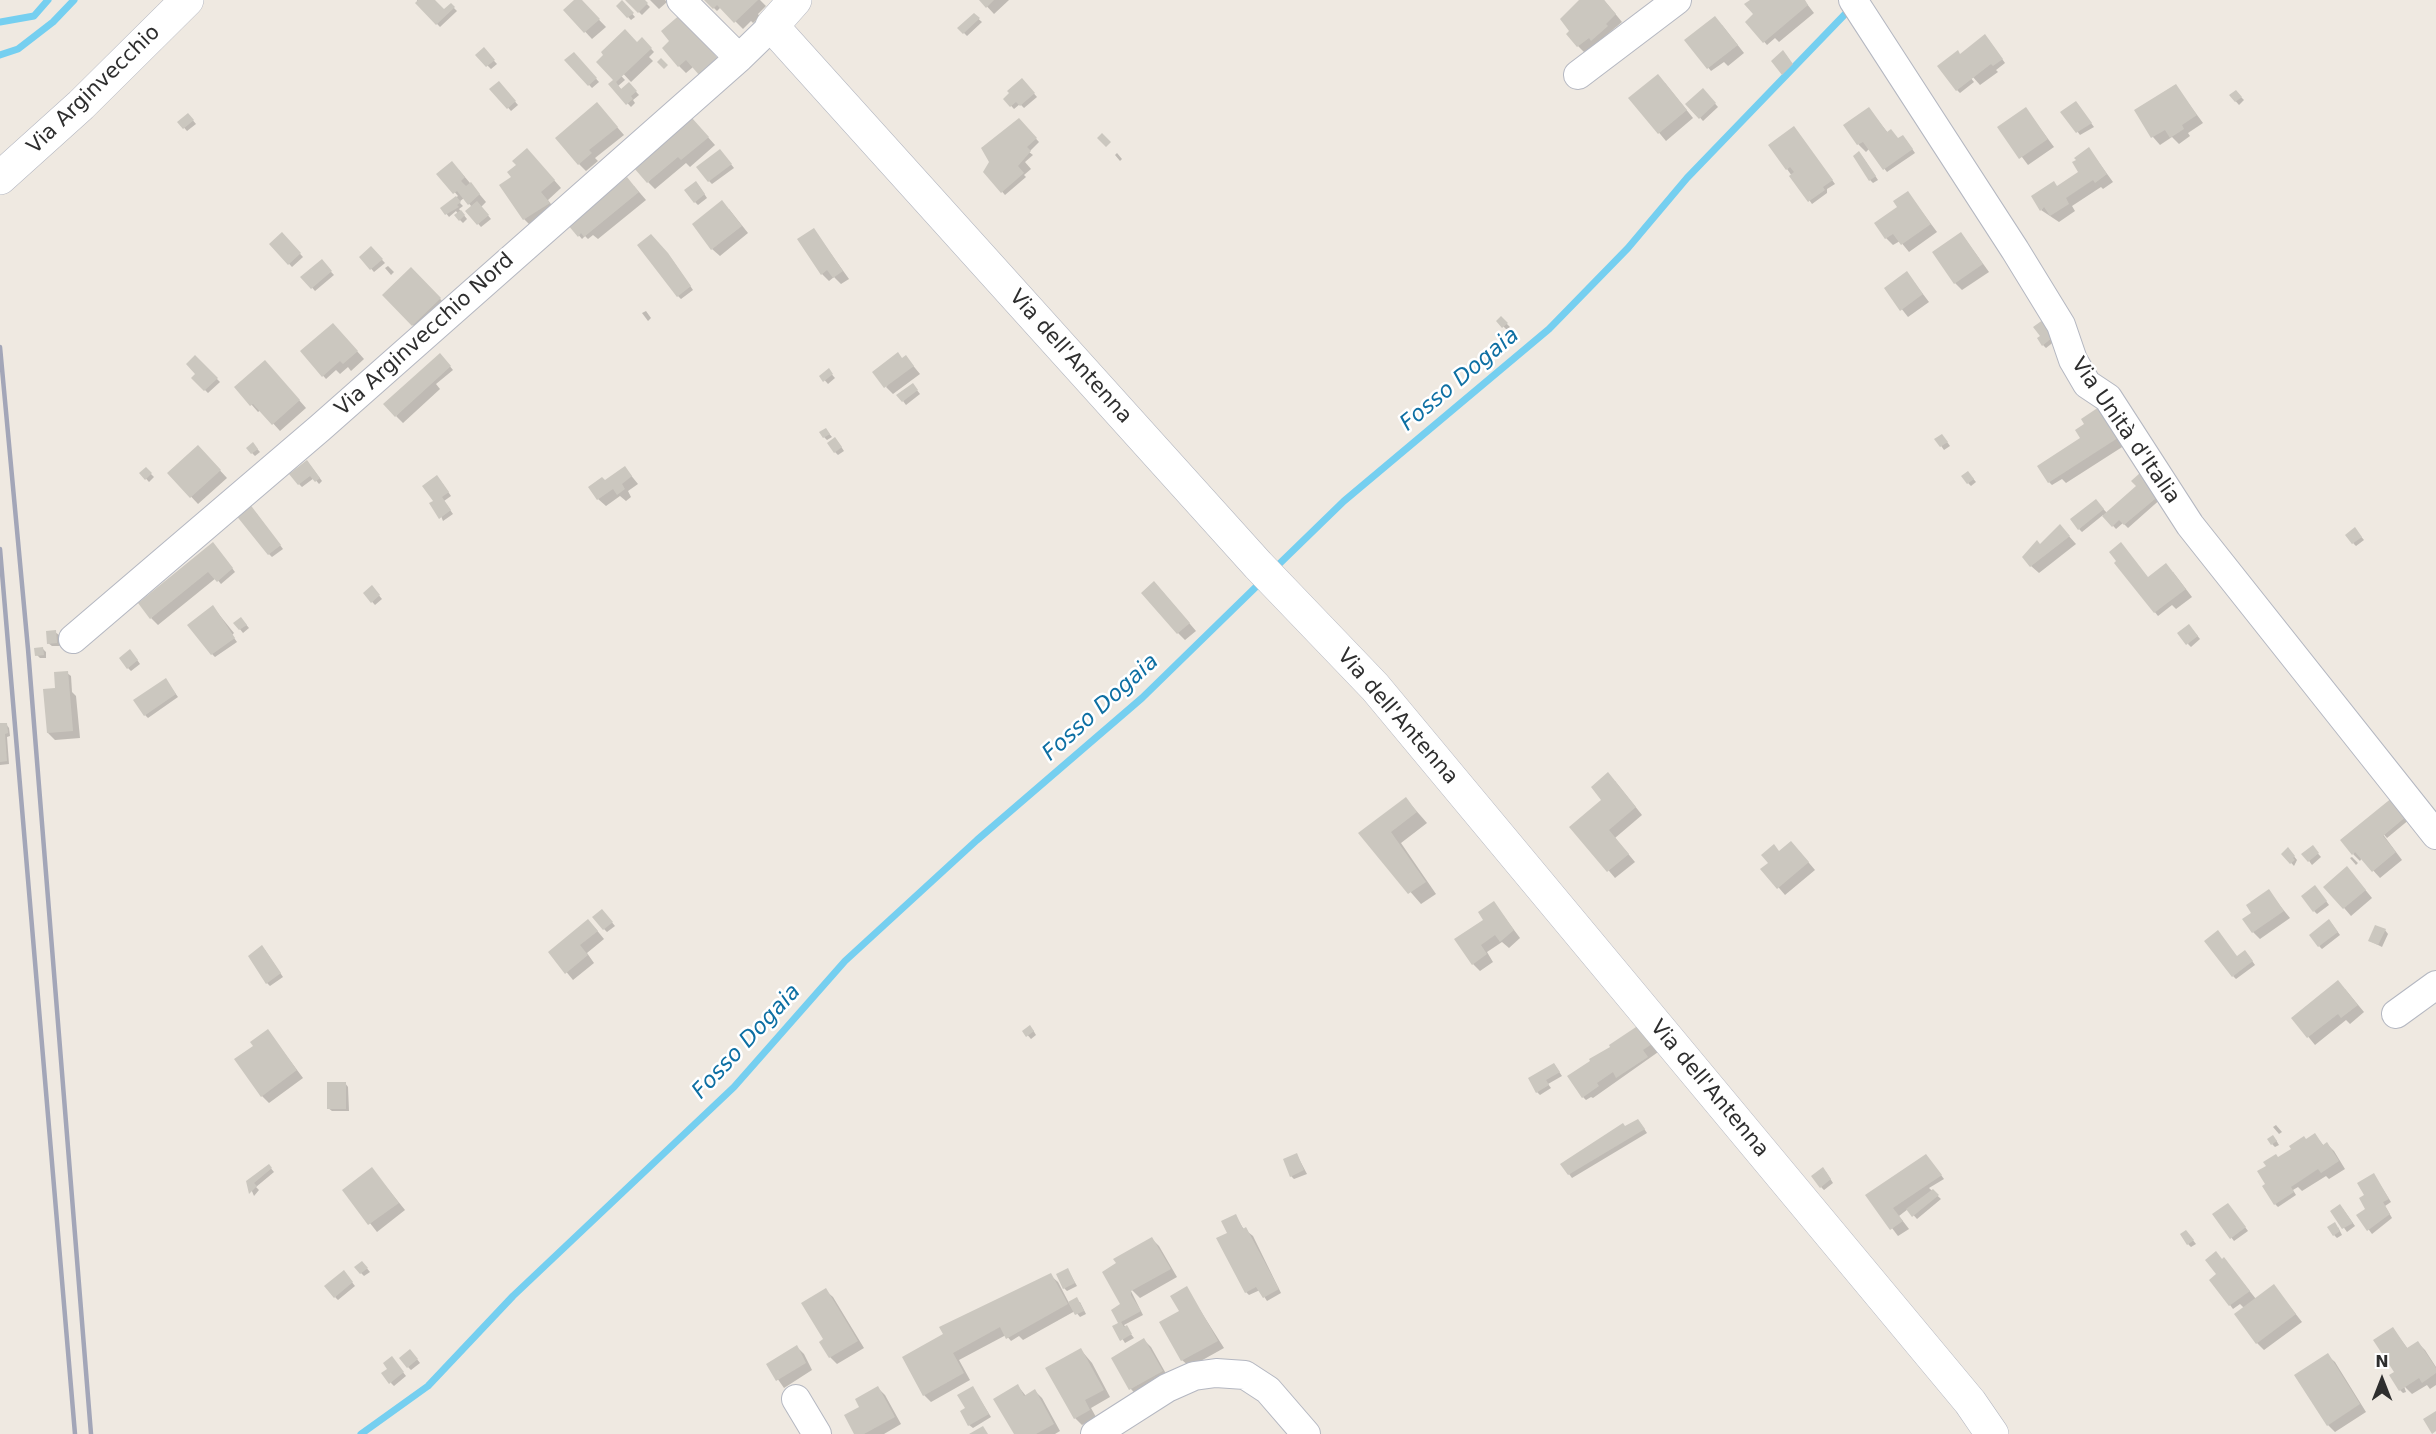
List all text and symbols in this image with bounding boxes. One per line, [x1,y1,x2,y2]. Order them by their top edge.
street label: Via Arginvecchio [22,20,166,160]
street label: Via Arginvecchio Nord [330,248,520,422]
street label: Via dell'Antenna [1003,285,1137,429]
water label: Fosso Dogaia [1395,323,1525,437]
street label: Via Unità d'Italia [2065,353,2185,509]
street label: Via dell'Antenna [1331,644,1463,790]
water label: Fosso Dogaia [1038,649,1164,767]
water label: Fosso Dogaia [687,979,807,1105]
street label: Via dell'Antenna [1644,1015,1774,1163]
north arrow [2352,1350,2412,1410]
text: N [2375,1352,2389,1371]

